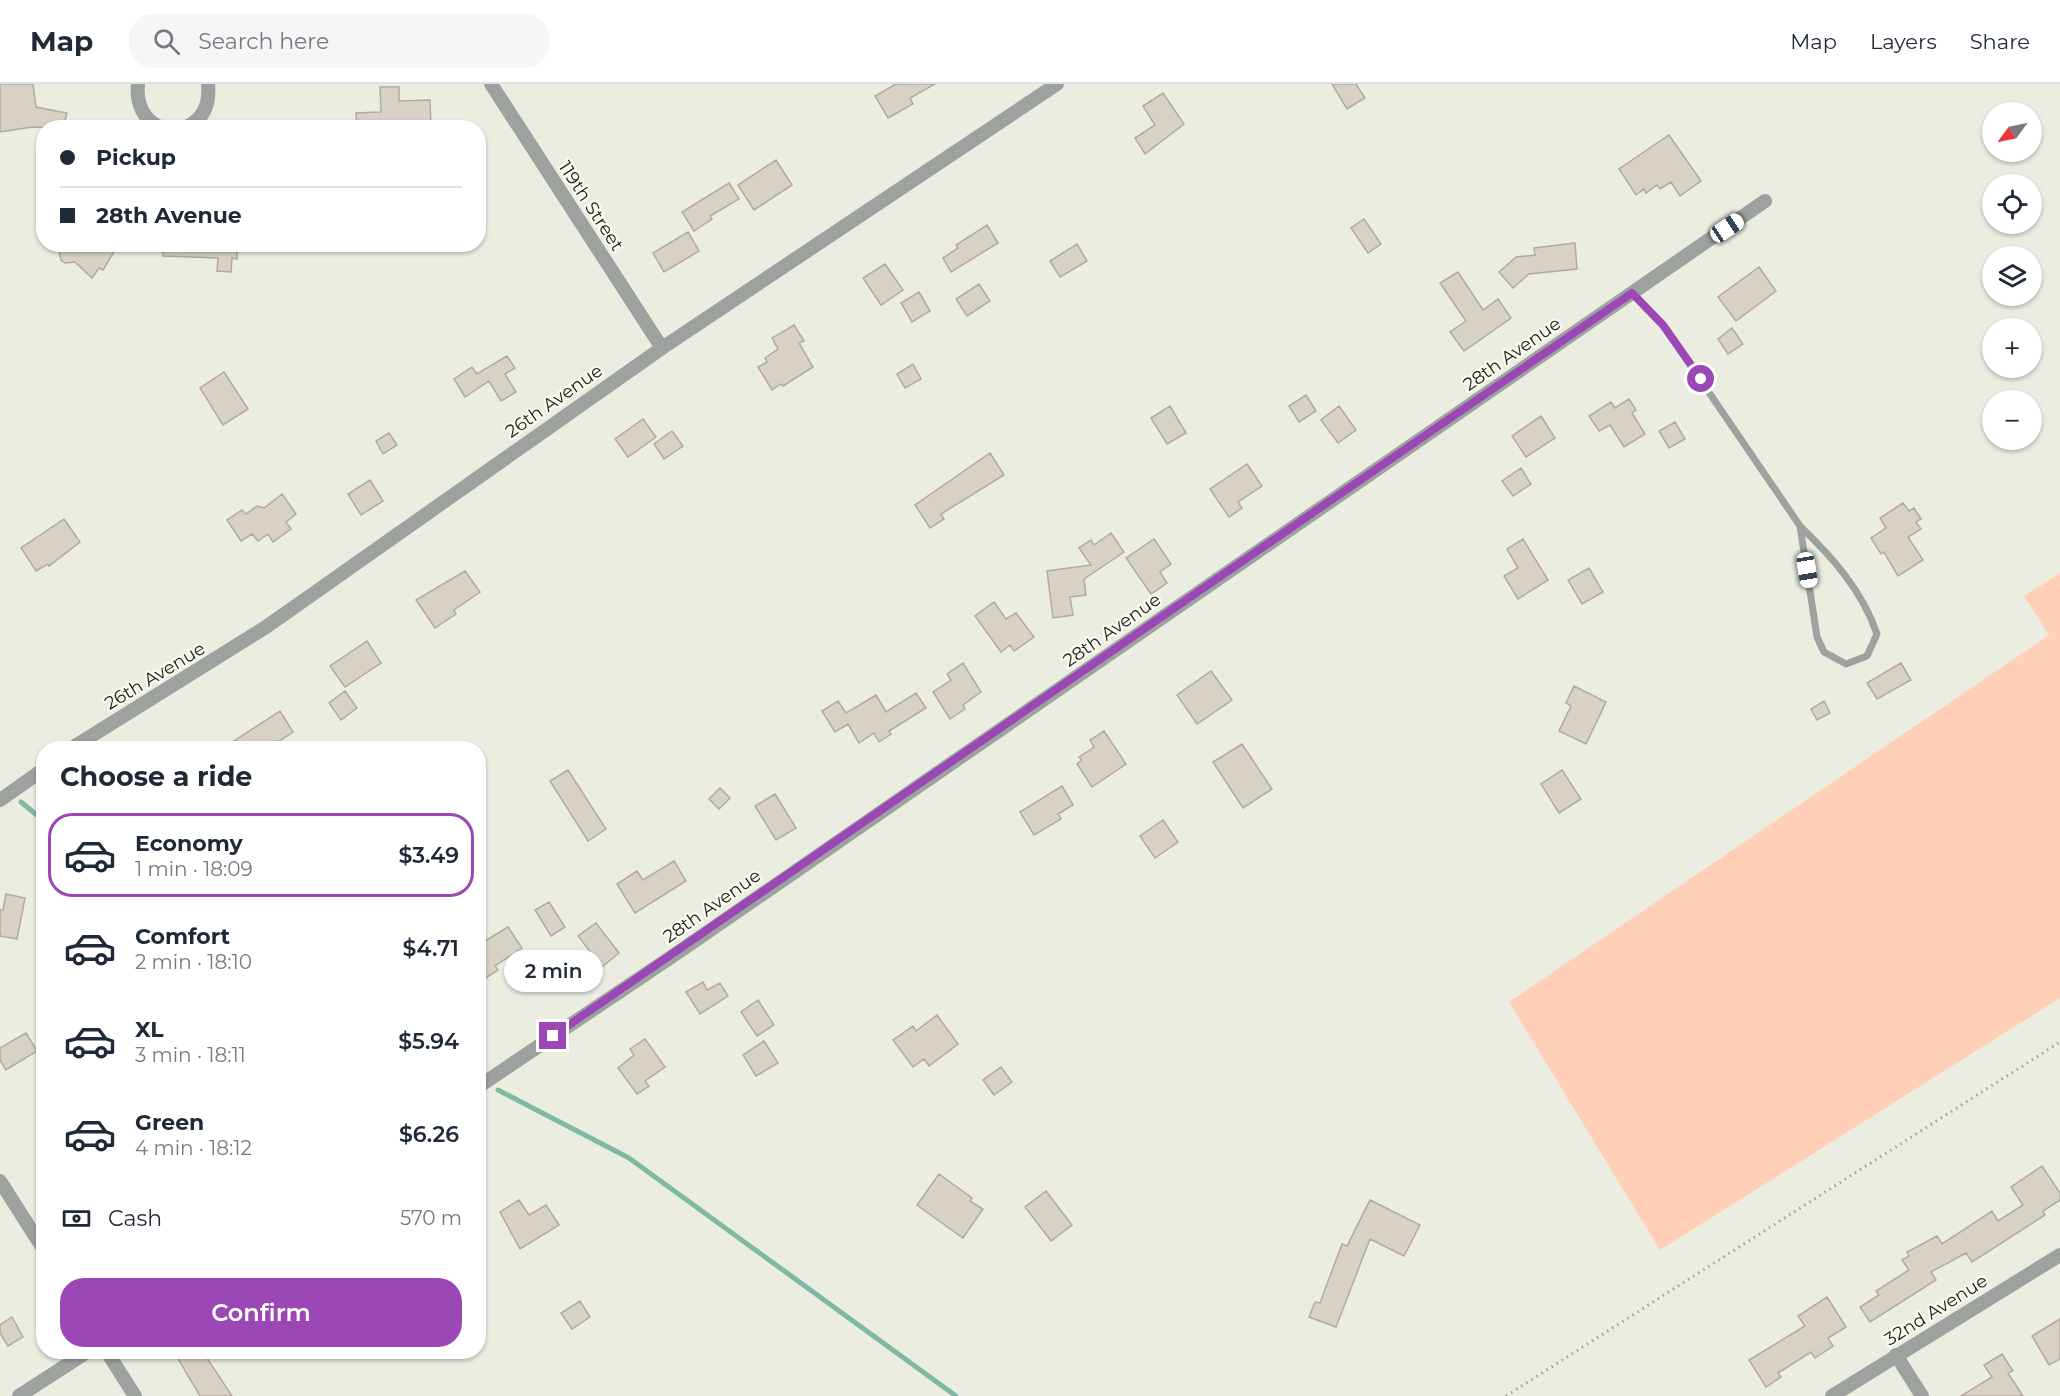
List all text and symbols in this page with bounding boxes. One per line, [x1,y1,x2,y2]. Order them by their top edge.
search box [129,14,549,68]
text: Map [30,24,93,58]
icon: search [150,25,183,58]
text: Search here [198,28,329,55]
text: Map [1790,29,1837,54]
text: Layers [1870,29,1937,54]
text: Share [1970,29,2030,54]
north arrow [1982,102,2042,162]
map controls [1982,102,2042,450]
text: Pickup [96,144,176,171]
street label: 119th Street [554,157,628,255]
button: locate [1982,174,2042,234]
text: 28th Avenue [96,202,242,229]
car [1707,210,1747,246]
button: layers [1982,246,2042,306]
street label: 28th Avenue [1459,312,1565,396]
button: + [1982,318,2042,378]
street label: 26th Avenue [501,359,607,442]
route start [1687,365,1714,392]
button: − [1982,390,2042,450]
car [1795,551,1819,589]
street label: 28th Avenue [1059,588,1165,672]
street label: 26th Avenue [101,637,209,715]
text: Choose a ride [60,760,252,793]
icon: car [63,828,117,882]
text: Economy [135,830,243,857]
text: $3.49 [399,842,459,869]
text: 1 min · 18:09 [135,857,253,881]
street label: 28th Avenue [659,864,765,948]
icon: car [63,921,117,975]
text: Comfort [135,923,230,950]
text: $4.71 [403,935,459,962]
callout: 2 min [504,949,602,991]
text: 2 min · 18:10 [135,950,252,974]
text: 2 min [525,959,582,983]
icon: car [63,1014,117,1068]
text: XL [135,1016,164,1043]
route end [539,1022,566,1049]
text: $5.94 [398,1028,459,1055]
text: 3 min · 18:11 [135,1043,246,1067]
icon: car [63,1107,117,1161]
text: Green [135,1109,204,1136]
text: $6.26 [399,1121,459,1148]
text: 4 min · 18:12 [135,1136,252,1160]
icon: cash [60,1202,93,1235]
text: Cash [108,1205,162,1232]
text: 570 m [400,1206,462,1230]
street label: 32nd Avenue [1880,1270,1992,1350]
button: Confirm [60,1278,462,1347]

